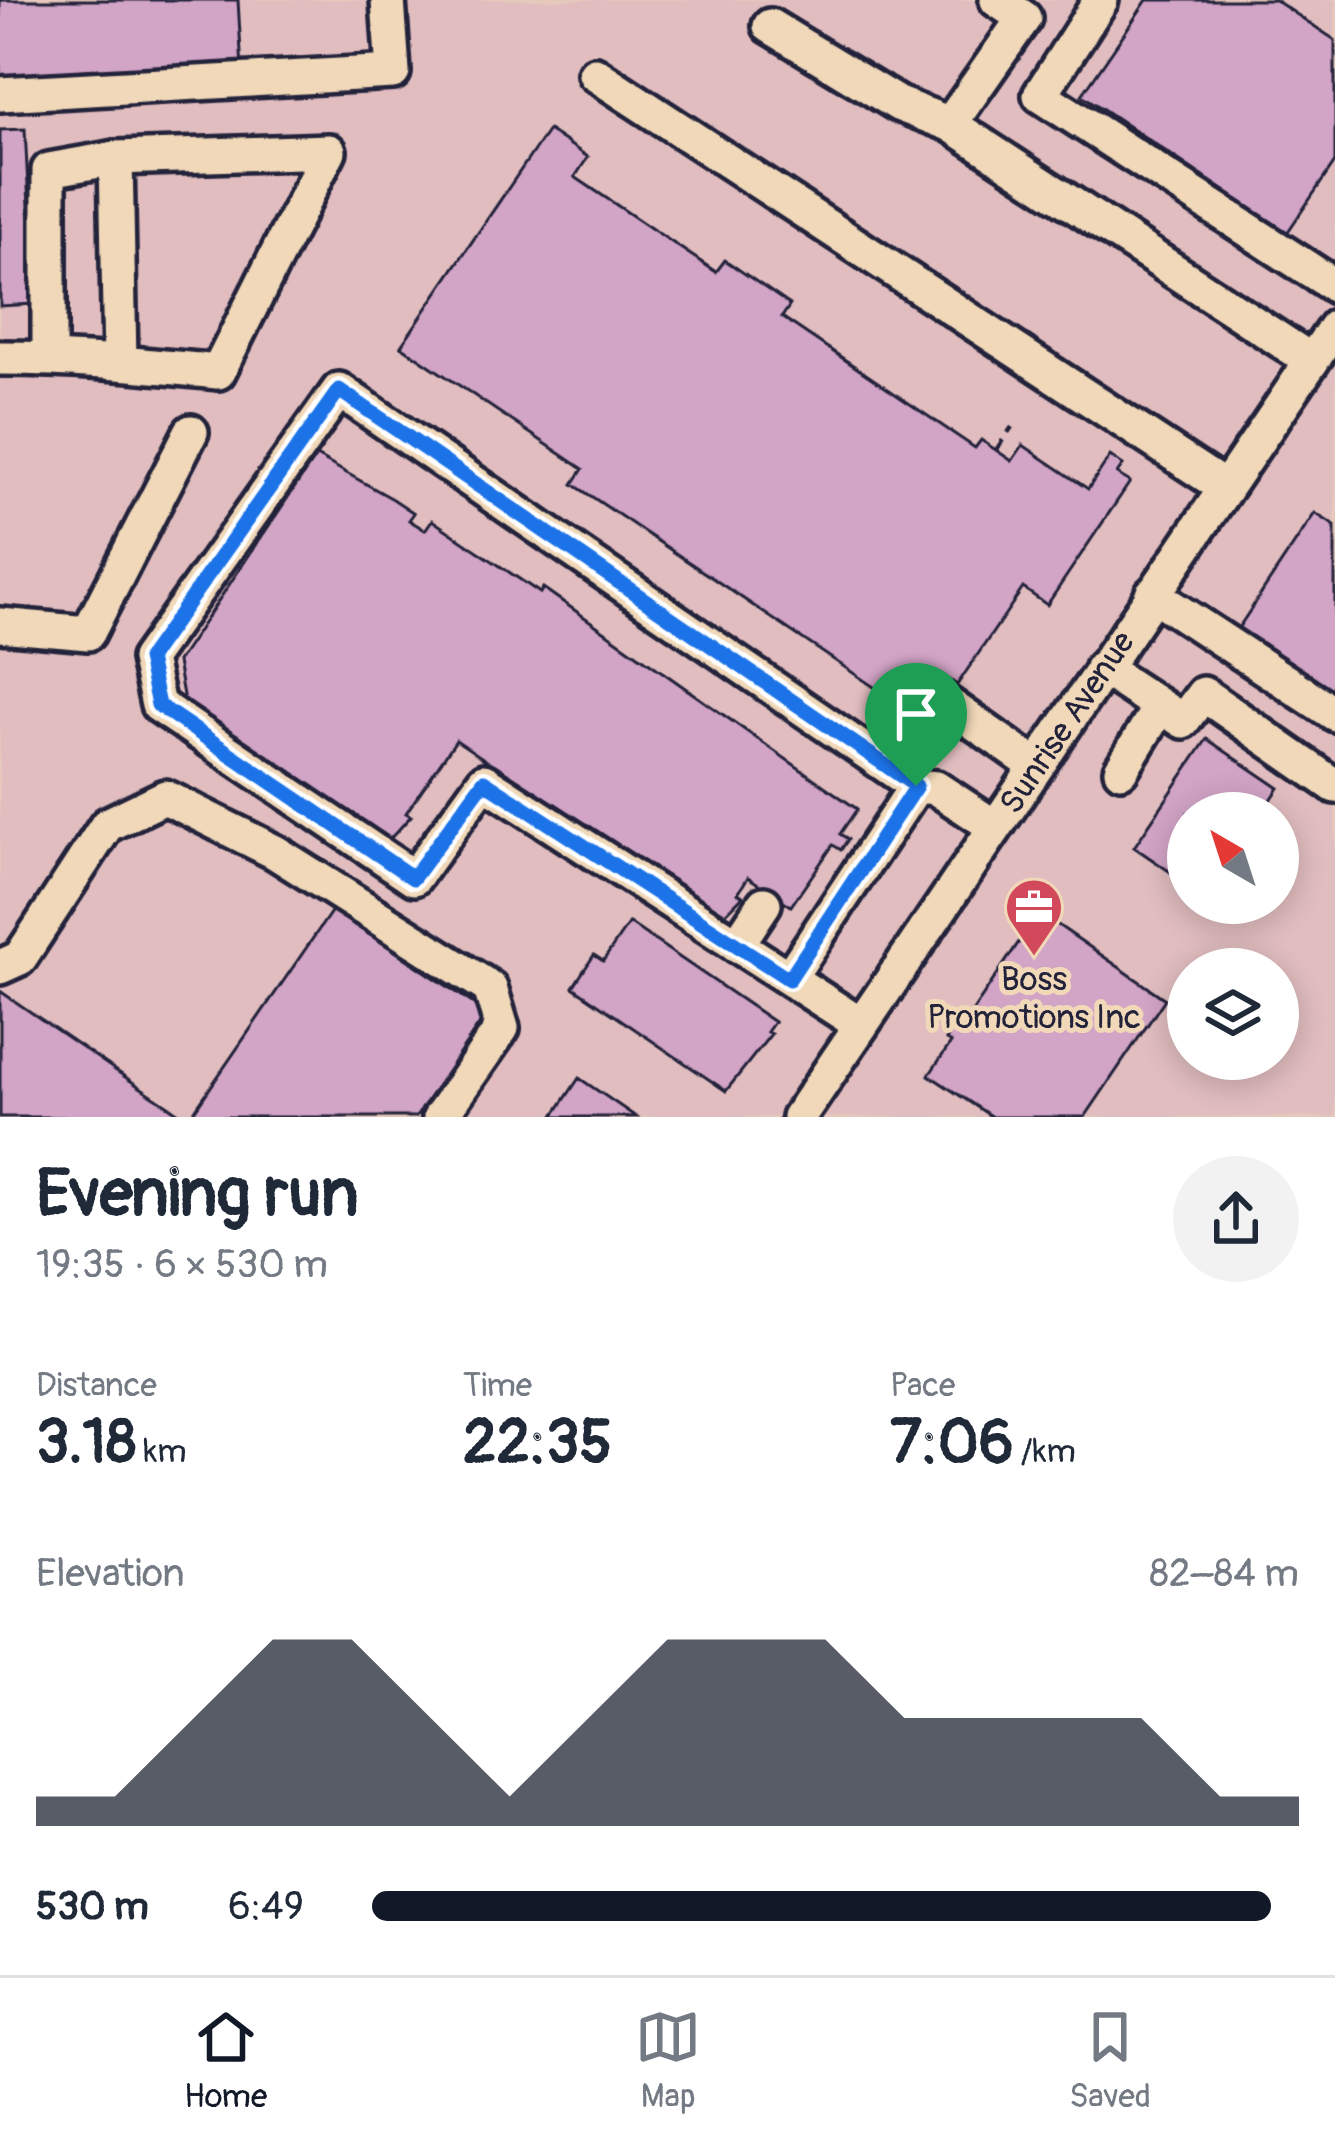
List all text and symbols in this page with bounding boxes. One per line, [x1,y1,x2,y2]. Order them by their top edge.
street label: Sunrise Avenue [990,623,1143,821]
pin [865,663,967,786]
icon: arrive [883,681,949,747]
north arrow [1167,792,1299,924]
map controls [1167,792,1299,1080]
office icon: Boss Promotions Inc [1003,876,1065,958]
button: layers [1167,948,1299,1080]
place label: Boss Promotions Inc [927,959,1141,1038]
text: Evening run [36,1153,359,1236]
button: share [1173,1156,1299,1282]
text: 19:35 · 6 × 530 m [36,1240,328,1289]
text: Distance [36,1365,157,1406]
text: Time [463,1365,532,1406]
text: Pace [890,1365,955,1406]
text: 3.18 [36,1406,136,1481]
text: 22:35 [463,1406,612,1481]
text: 7:06 [890,1406,1014,1481]
text: km [136,1431,187,1472]
text: /km [1014,1431,1076,1472]
text: Elevation [36,1549,185,1598]
text: 82–84 m [1149,1549,1299,1598]
text: 530 m [36,1882,149,1931]
text: 6:49 [228,1882,304,1931]
tab: Home [184,2004,267,2117]
tab: Map [635,2004,701,2117]
tab: Saved [1069,2004,1151,2117]

